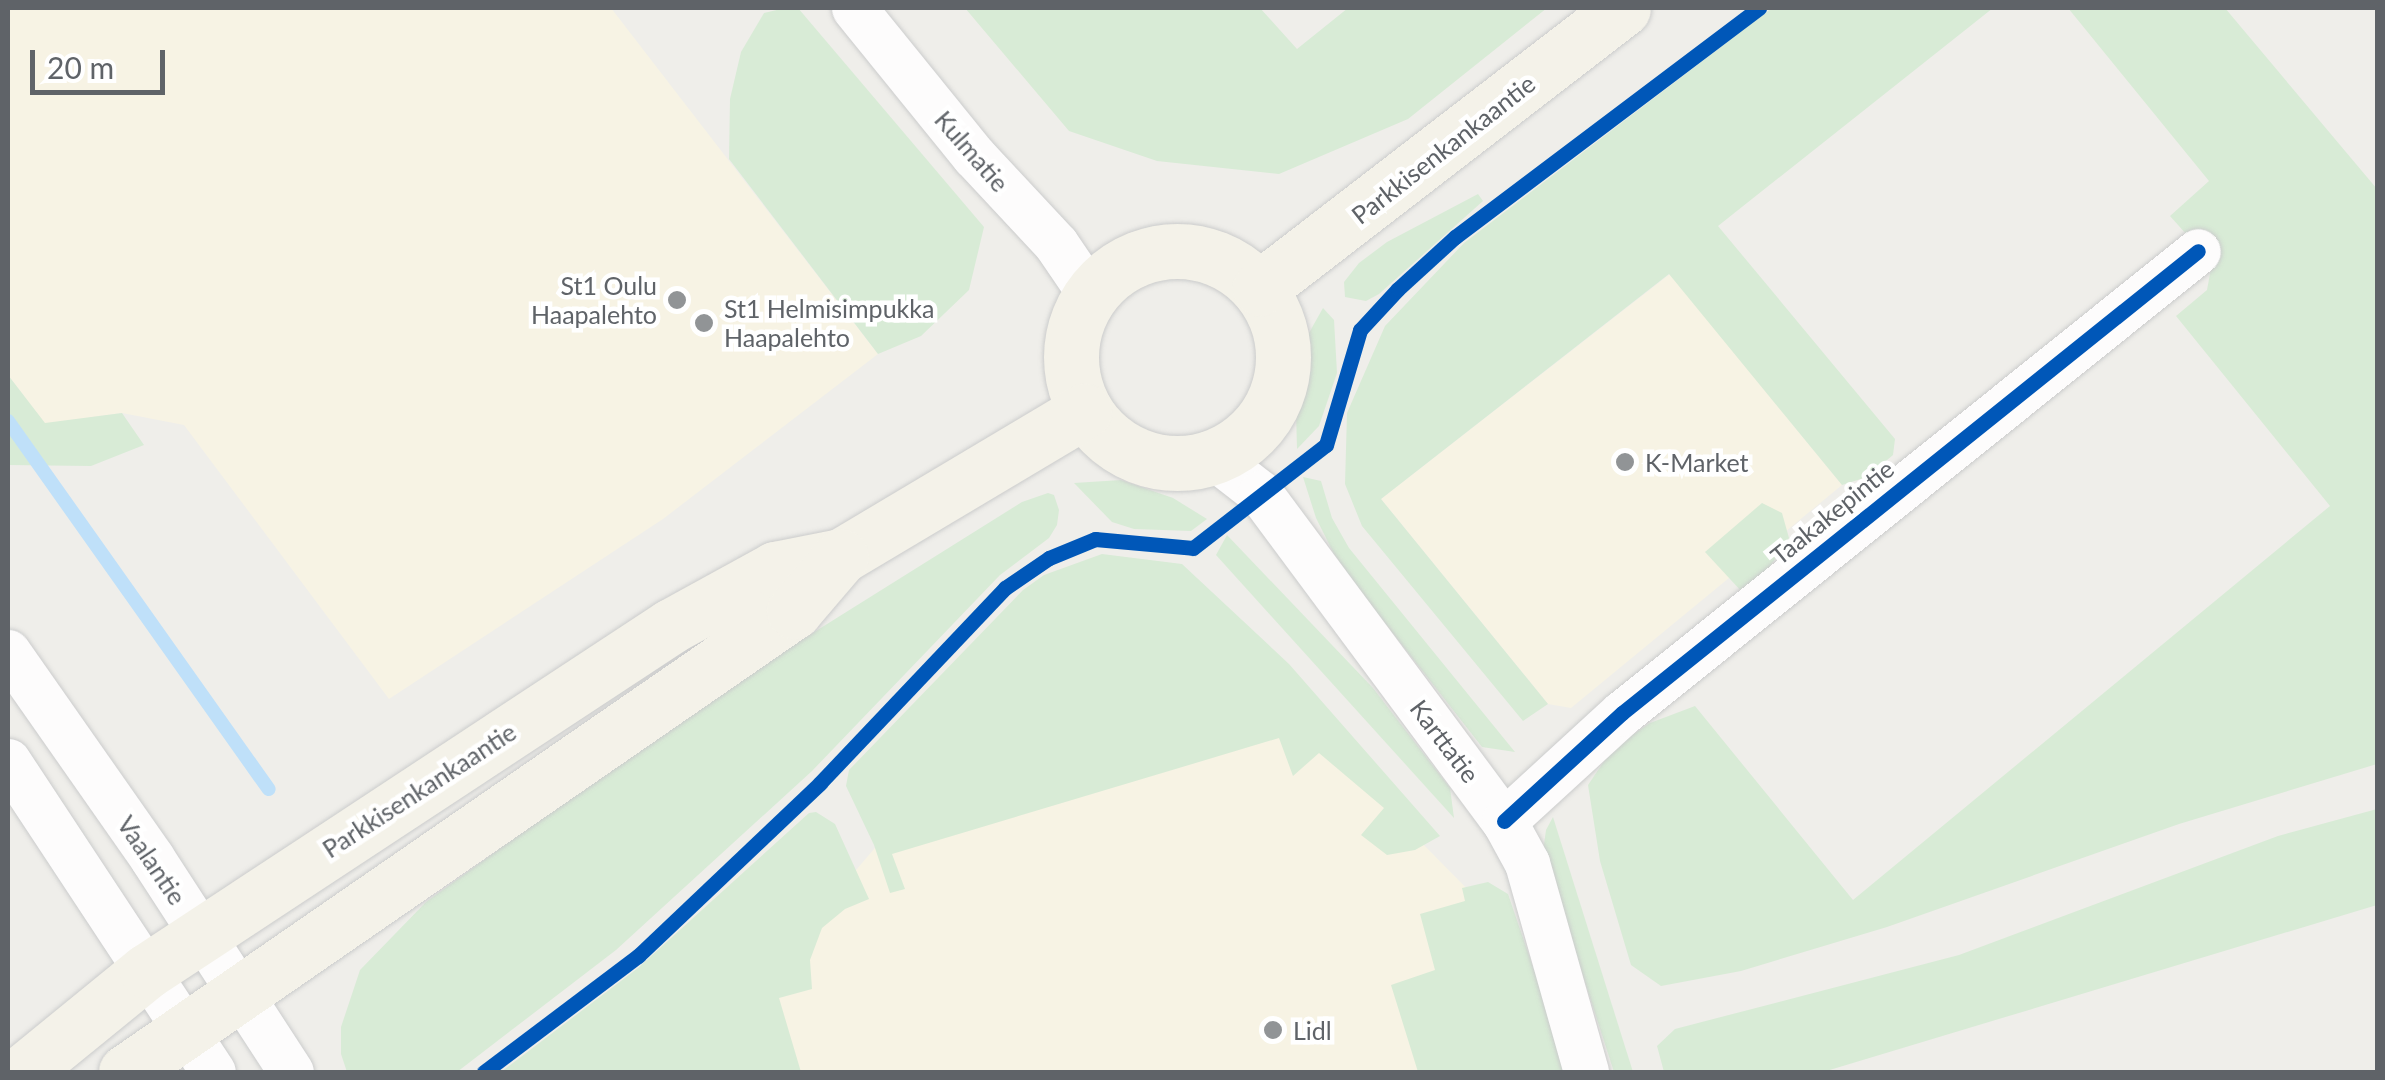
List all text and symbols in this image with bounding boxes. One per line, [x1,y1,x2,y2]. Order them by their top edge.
scale bar [35,30,170,92]
text: 20 m [47,49,114,85]
street label: Parkkisenkankaantie [1345,68,1541,230]
street label: Kulmatie [929,104,1015,198]
place label: St1 Oulu Haapalehto [531,271,657,330]
marker: St1 Oulu Haapalehto [666,289,688,311]
place label: St1 Helmisimpukka Haapalehto [724,294,934,353]
marker: St1 Helmisimpukka Haapalehto [693,312,715,334]
place label: K-Market [1645,447,1749,477]
marker: K-Market [1614,451,1636,473]
street label: Taakakepintie [1764,453,1900,571]
street label: Karttatie [1404,694,1486,788]
street label: Parkkisenkankaantie [317,716,521,864]
street label: Vaalantie [111,810,193,910]
place label: Lidl [1293,1015,1332,1045]
marker: Lidl [1262,1019,1284,1041]

